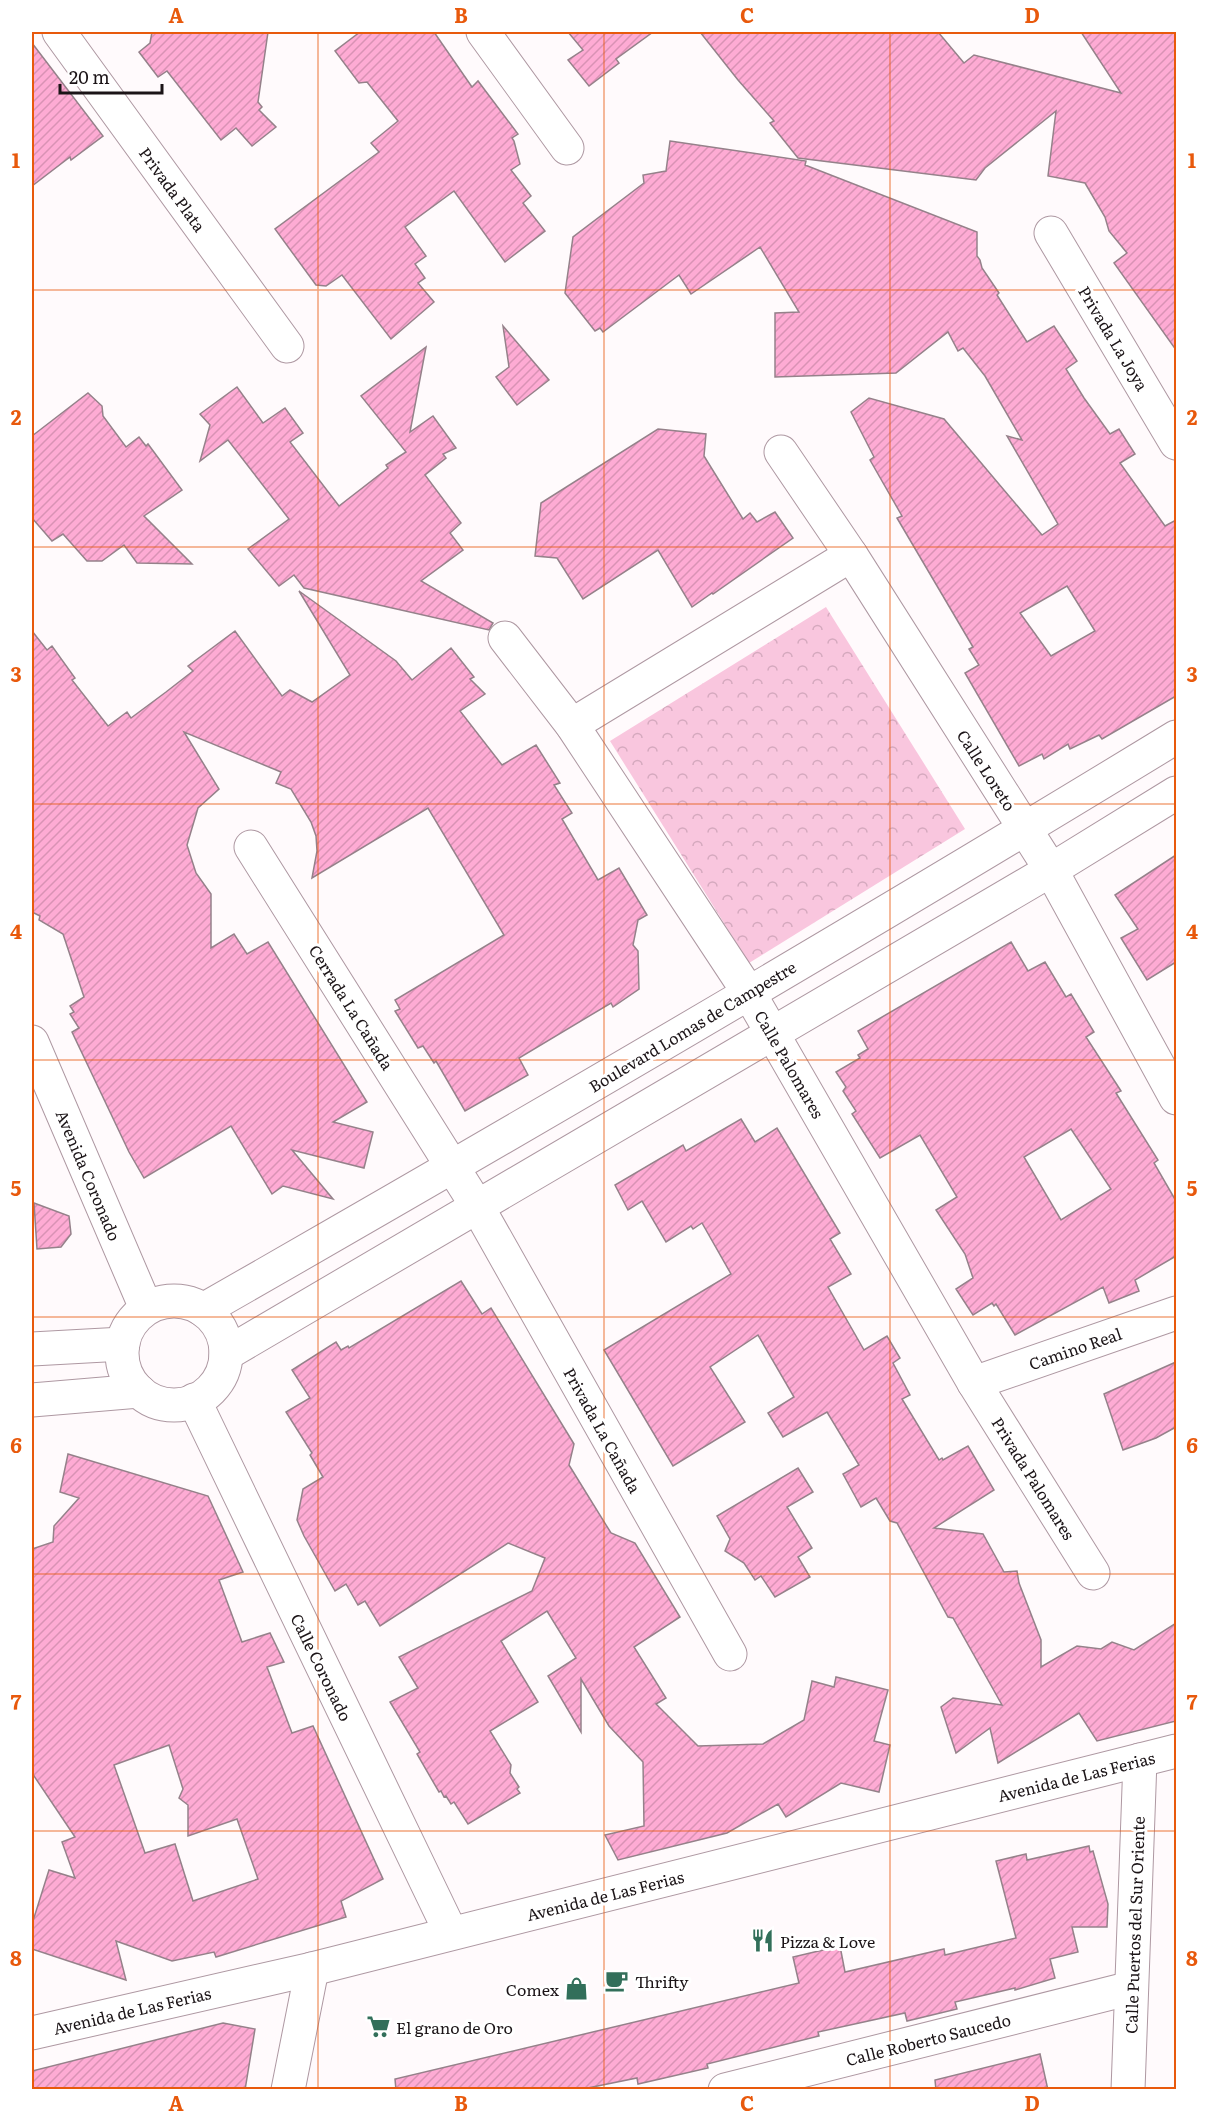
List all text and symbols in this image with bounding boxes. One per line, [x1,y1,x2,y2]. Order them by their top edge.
text: A [168,0,184,29]
text: B [454,0,468,29]
text: C [740,0,754,29]
text: D [1024,0,1040,29]
scale bar [60,57,162,95]
text: 20 m [69,63,110,90]
street label: Privada Plata [134,142,212,237]
text: 1 [12,144,20,174]
text: 1 [1188,144,1196,174]
street label: Privada La Joya [1073,281,1155,395]
text: 2 [11,401,22,431]
text: 2 [1187,401,1198,431]
text: 3 [10,658,22,688]
text: 3 [1186,658,1198,688]
street label: Calle Loreto [952,725,1022,815]
text: 4 [10,915,22,945]
text: 4 [1186,915,1198,945]
street label: Cerrada La Cañada [304,940,400,1075]
street label: Boulevard Lomas de Campestre [584,954,800,1098]
street label: Calle Palomares [749,1006,831,1122]
street label: Avenida Coronado [51,1106,127,1244]
text: 5 [11,1172,22,1202]
text: 5 [1187,1172,1198,1202]
street label: Camino Real [1025,1321,1125,1375]
street label: Privada La Cañada [558,1363,648,1498]
street label: Privada Palomares [987,1412,1081,1544]
text: 6 [10,1429,22,1459]
text: 6 [1186,1429,1198,1459]
street label: Calle Coronado [286,1609,358,1725]
text: 7 [11,1686,22,1716]
text: 7 [1187,1686,1198,1716]
street label: Avenida de Las Ferias [995,1745,1157,1807]
street label: Calle Puertos del Sur Oriente [1118,1816,1150,2034]
street label: Avenida de Las Ferias [524,1864,686,1926]
restaurant icon: Pizza & Love [749,1928,775,1954]
place label: Pizza & Love [780,1929,875,1953]
text: 8 [10,1942,22,1972]
text: 8 [1186,1942,1198,1972]
cafe icon: Thrifty [604,1968,630,1994]
place label: Thrifty [635,1969,689,1993]
shop icon: Comex [564,1976,590,2002]
place label: Comex [506,1977,560,2001]
street label: Avenida de Las Ferias [51,1980,213,2040]
street label: Calle Roberto Saucedo [843,2007,1013,2071]
supermarket icon: El grano de Oro [365,2014,391,2040]
place label: El grano de Oro [396,2015,513,2039]
text: A [168,2087,184,2117]
text: B [454,2087,468,2117]
text: C [740,2087,754,2117]
text: D [1024,2087,1040,2117]

